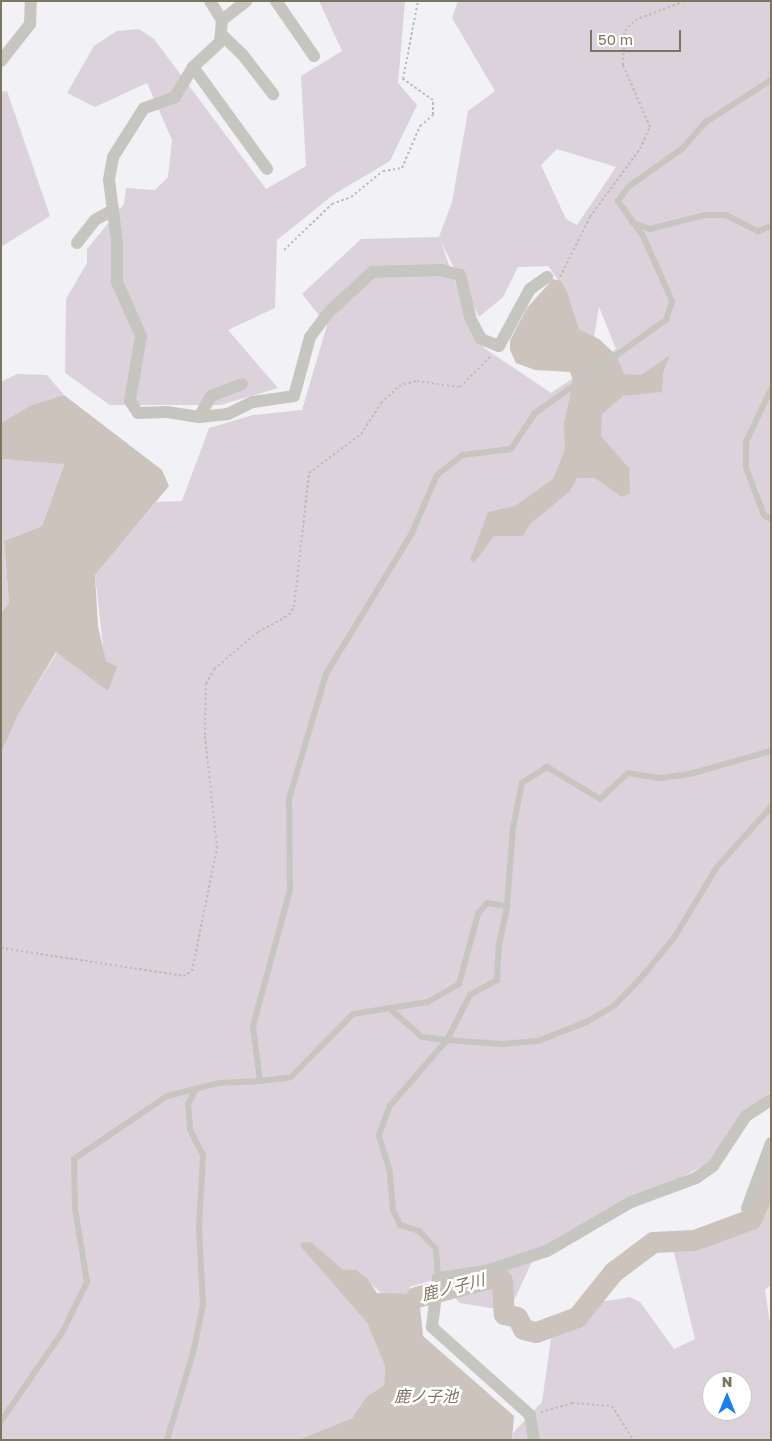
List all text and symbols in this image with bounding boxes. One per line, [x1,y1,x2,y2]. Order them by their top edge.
scale bar [592,20,683,52]
text: 50 m [598,30,633,48]
water label: 鹿ノ子川 [420,1270,486,1304]
north arrow [702,1371,752,1421]
text: N [722,1373,732,1390]
water label: 鹿ノ子池 [394,1386,458,1406]

